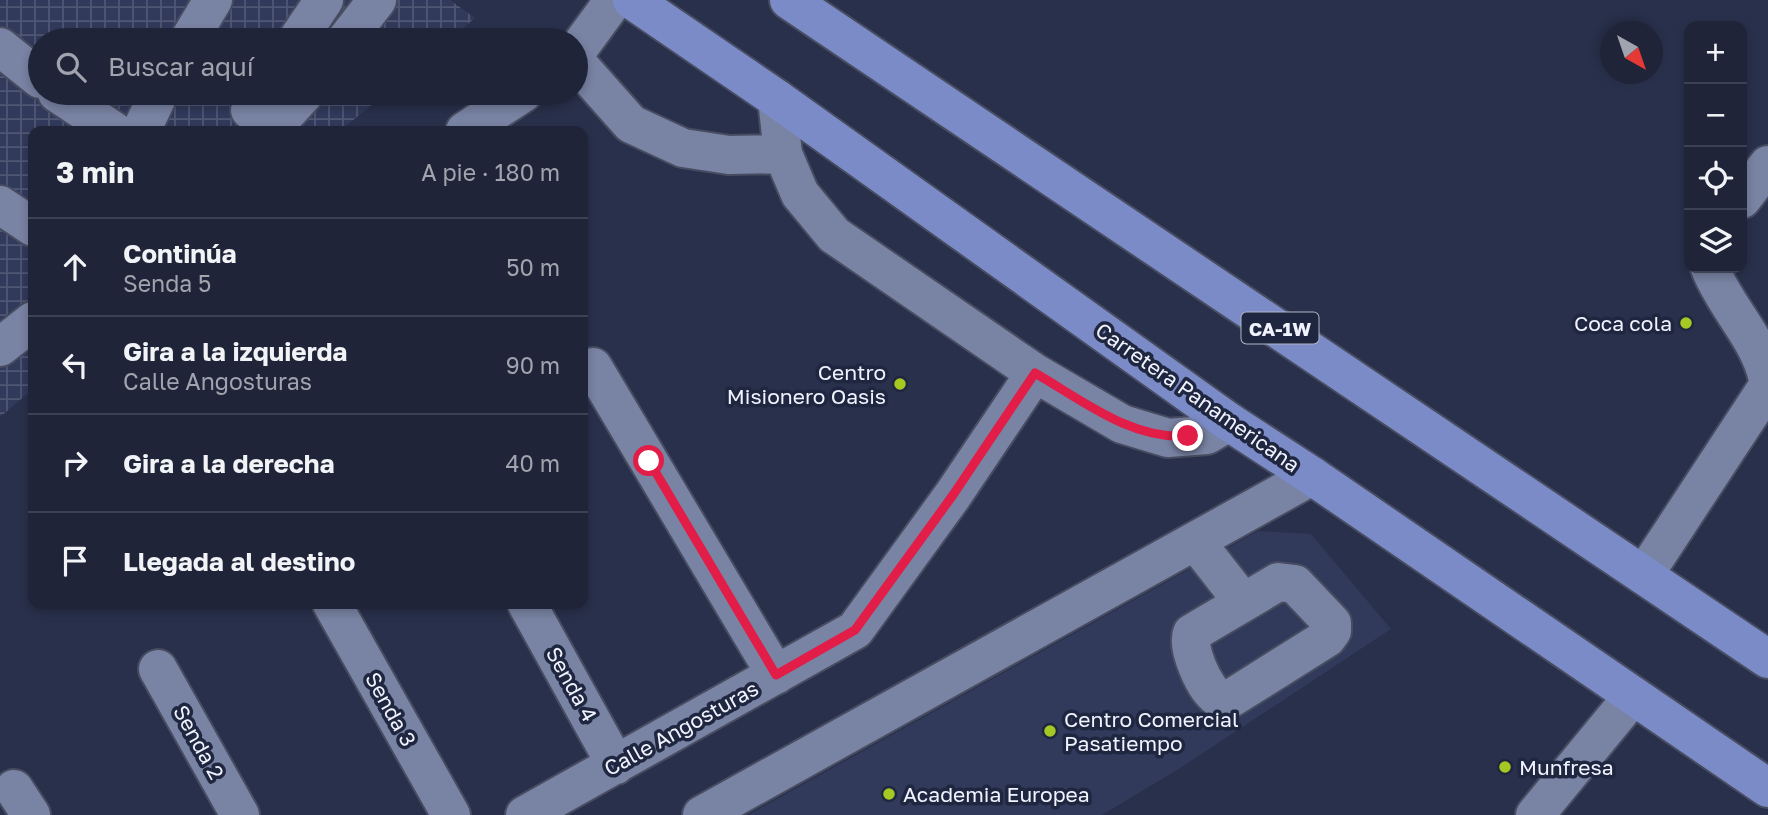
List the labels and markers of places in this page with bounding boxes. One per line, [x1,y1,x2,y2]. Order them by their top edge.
place label: Coca cola [1574,310,1672,336]
marker: Coca cola [1678,315,1694,331]
place label: Centro Misionero Oasis [727,359,886,409]
marker: Centro Misionero Oasis [892,376,908,392]
place label: Centro Comercial Pasatiempo [1064,706,1239,756]
marker: Centro Comercial Pasatiempo [1042,723,1058,739]
place label: Munfresa [1519,754,1614,780]
marker: Munfresa [1497,759,1513,775]
place label: Academia Europea [903,781,1090,807]
marker: Academia Europea [881,786,897,802]

